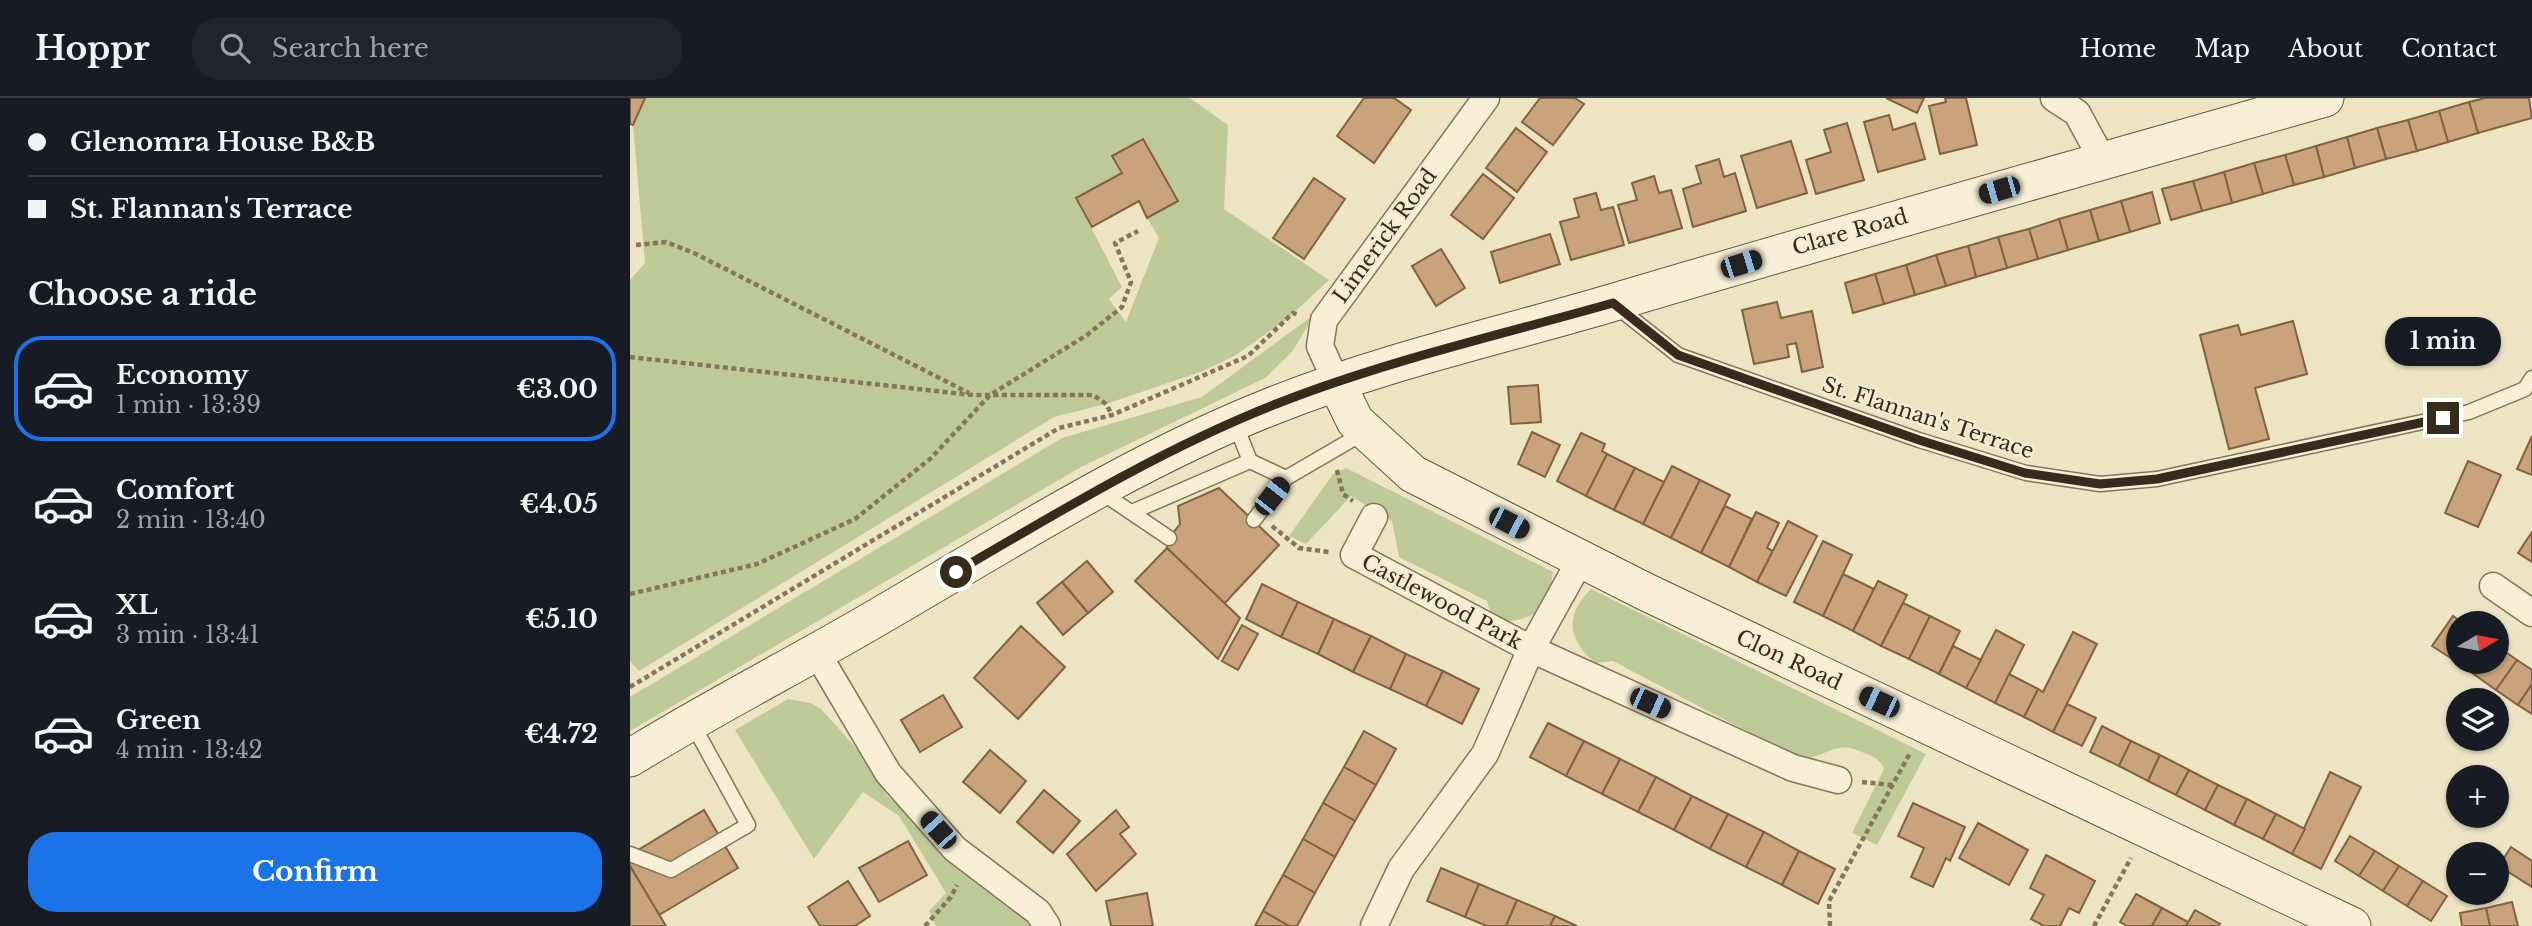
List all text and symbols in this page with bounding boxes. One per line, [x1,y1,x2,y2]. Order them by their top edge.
search box [192,17,682,80]
text: Hoppr [35,28,150,69]
icon: search [216,29,254,67]
text: Search here [272,32,429,64]
text: Home [2080,34,2156,63]
text: Map [2194,34,2250,63]
text: About [2288,34,2363,63]
text: Contact [2401,34,2497,63]
text: Glenomra House B&B [70,126,375,158]
street label: Limerick Road [1327,164,1443,308]
car [1976,174,2023,206]
text: St. Flannan's Terrace [70,193,353,225]
street label: Clare Road [1789,203,1911,261]
car [1718,248,1765,280]
text: Choose a ride [28,274,257,314]
callout: 1 min [2385,316,2501,366]
text: 1 min [2410,327,2476,355]
icon: car [32,357,95,420]
text: Economy [116,359,249,391]
street label: St. Flannan's Terrace [1819,372,2037,464]
text: €3.00 [516,373,598,405]
text: 1 min · 13:39 [116,391,261,419]
route end [2427,402,2459,434]
icon: car [32,472,95,535]
car [1251,473,1294,519]
text: Comfort [116,474,234,506]
text: €4.05 [520,488,598,520]
car [1486,504,1533,542]
text: 2 min · 13:40 [116,506,266,534]
street label: Castlewood Park [1357,549,1527,655]
route start [940,556,972,588]
icon: car [32,587,95,650]
text: XL [116,589,158,621]
text: €5.10 [525,603,598,635]
north arrow [2446,611,2510,674]
map controls [2446,611,2509,905]
text: 3 min · 13:41 [116,621,260,649]
street label: Clon Road [1732,624,1846,696]
car [1856,684,1903,720]
car [1627,685,1674,721]
button: layers [2446,688,2509,751]
icon: car [32,702,95,765]
text: Green [116,704,201,736]
text: €4.72 [524,718,598,750]
text: 4 min · 13:42 [116,736,263,764]
button: + [2446,765,2509,828]
car [917,807,960,853]
button: Confirm [28,832,602,912]
button: − [2446,842,2509,905]

